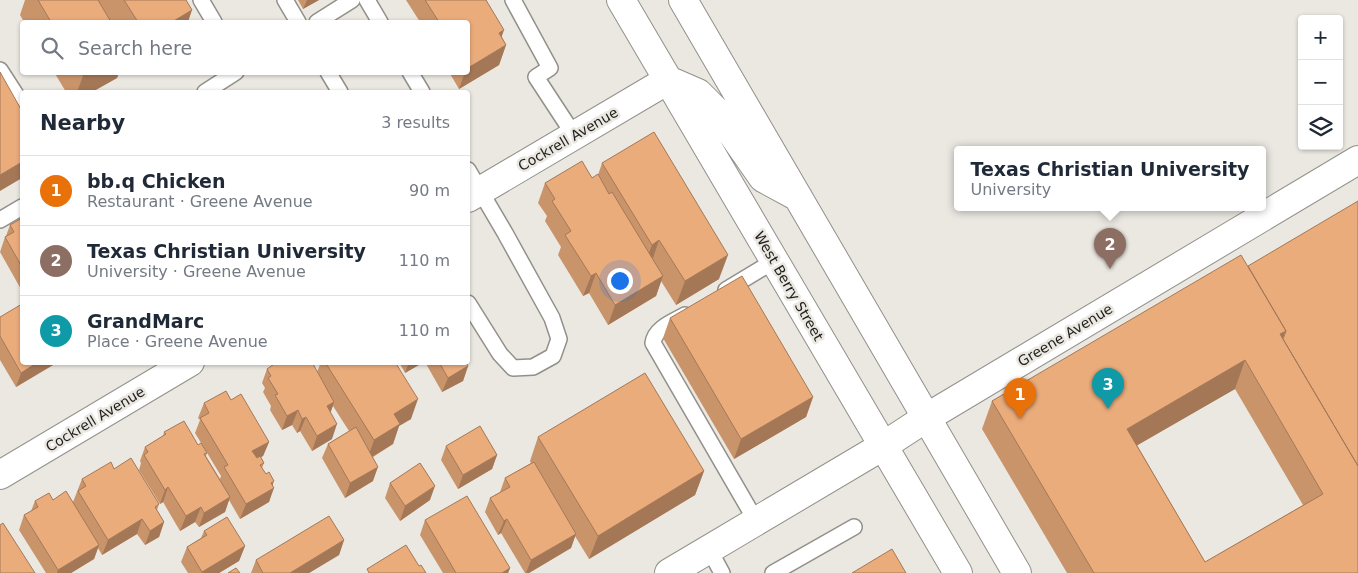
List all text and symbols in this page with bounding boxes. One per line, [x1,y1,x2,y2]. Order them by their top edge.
map controls [1298,15,1343,150]
button: + [1298,15,1343,60]
search box [20,20,470,75]
icon: search [38,34,66,62]
text: Search here [78,37,192,59]
button: − [1298,60,1343,105]
street label: Cockrell Avenue [515,104,621,174]
button: layers [1298,105,1343,150]
text: Nearby [40,111,125,135]
text: 3 results [381,113,450,132]
popup [954,146,1266,211]
text: Texas Christian University [971,158,1249,180]
text: bb.q Chicken [87,170,225,192]
text: University [971,180,1051,199]
text: 1 [50,181,62,200]
text: 90 m [409,181,450,200]
text: Restaurant · Greene Avenue [87,192,313,211]
street label: West Berry Street [751,228,827,344]
pin: 2 [1094,228,1126,269]
text: Texas Christian University [87,240,366,262]
text: 2 [50,251,62,270]
text: 110 m [399,251,450,270]
text: University · Greene Avenue [87,262,306,281]
your location [607,268,633,294]
street label: Greene Avenue [1015,300,1115,370]
text: GrandMarc [87,310,204,332]
text: 3 [50,321,62,340]
text: 110 m [399,321,450,340]
text: Place · Greene Avenue [87,332,268,351]
pin: 3 [1092,368,1124,409]
pin: 1 [1004,378,1036,419]
street label: Cockrell Avenue [43,383,147,455]

